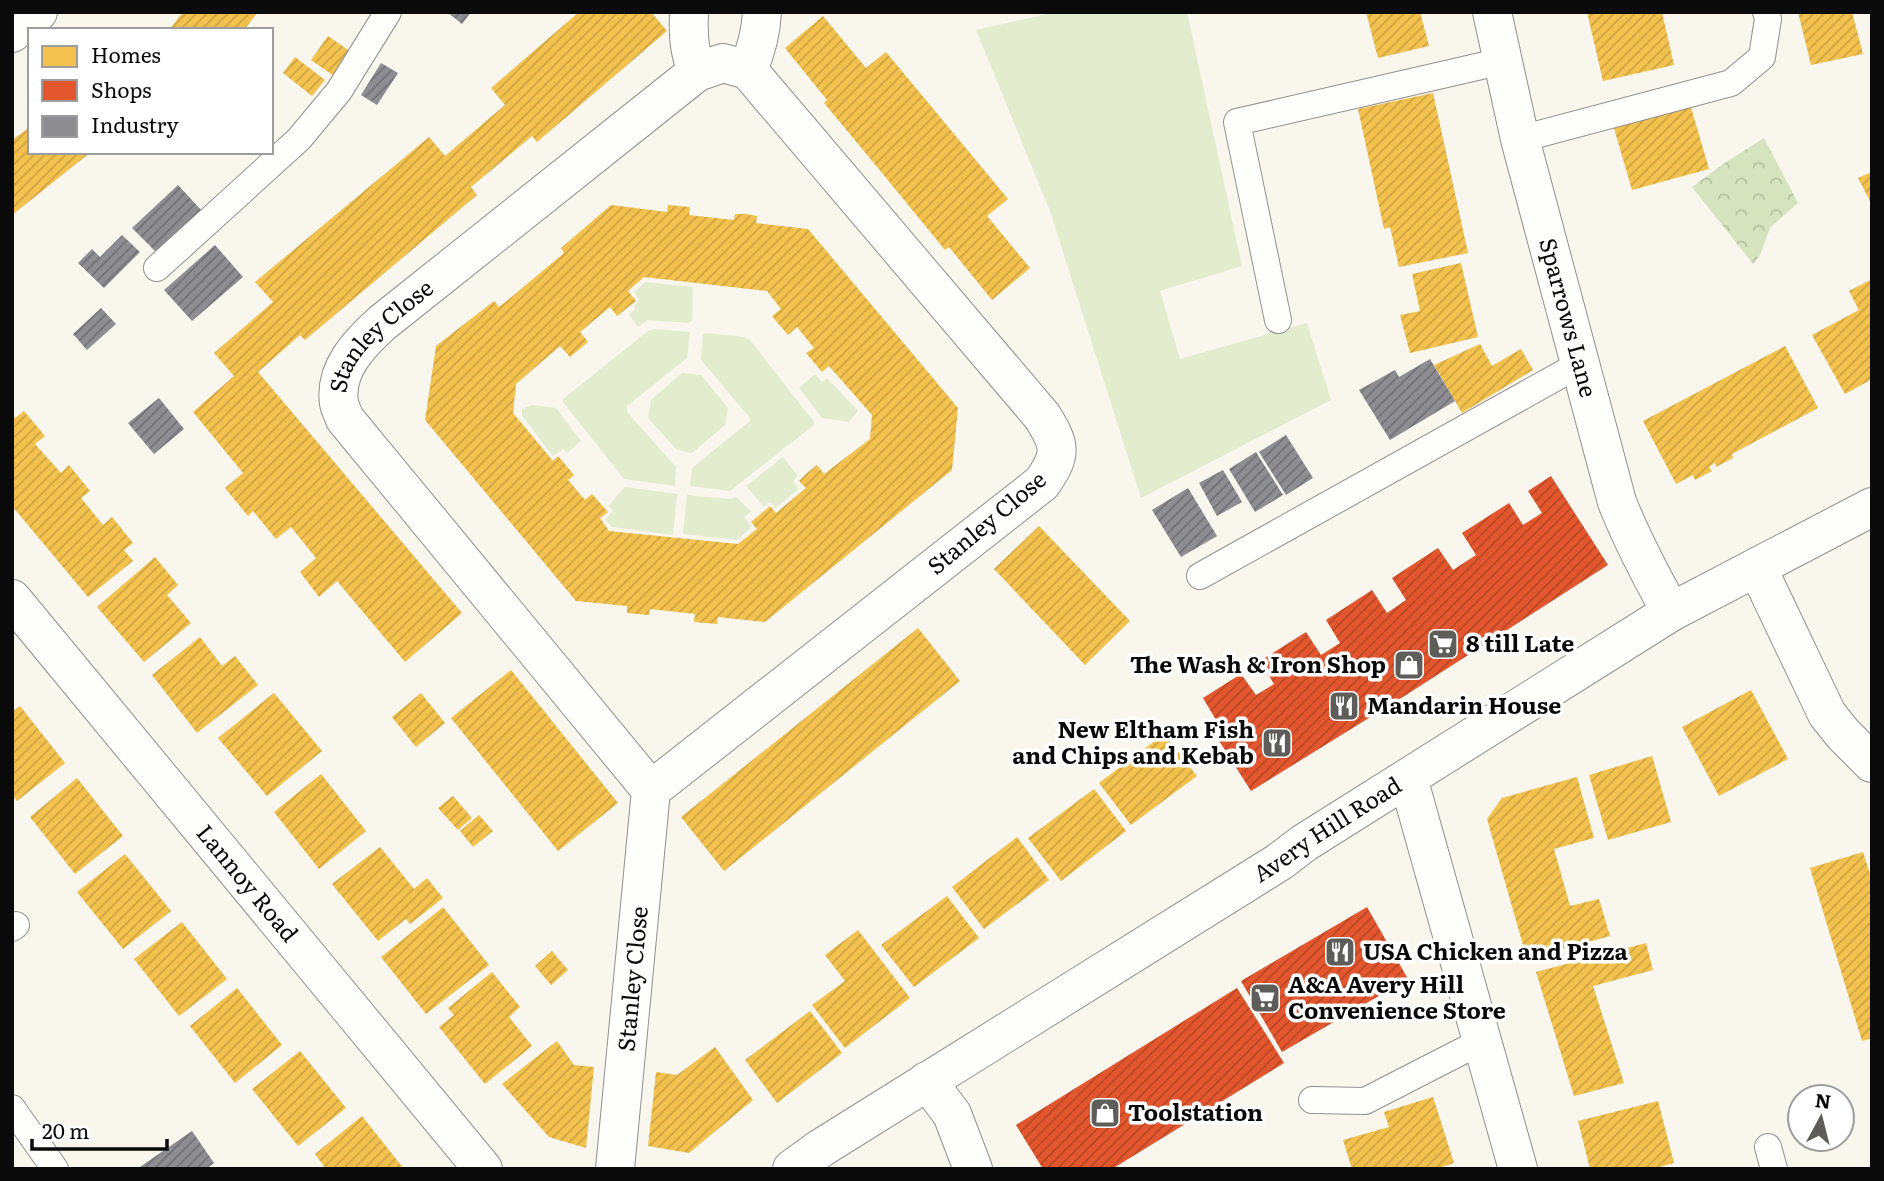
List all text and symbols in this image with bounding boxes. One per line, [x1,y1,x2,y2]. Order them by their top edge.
legend [28,28,273,154]
text: Homes [91,38,161,69]
text: Shops [91,73,152,104]
text: Industry [91,108,179,139]
street label: Sparrows Lane [1532,234,1607,401]
street label: Stanley Close [319,270,439,395]
street label: Stanley Close [919,462,1052,581]
place label: 8 till Late [1466,625,1574,659]
supermarket icon: 8 till Late [1426,627,1460,661]
place label: The Wash & Iron Shop [1130,646,1386,680]
shop icon: The Wash & Iron Shop [1392,648,1426,682]
place label: Mandarin House [1367,687,1561,721]
restaurant icon: Mandarin House [1327,689,1361,723]
place label: New Eltham Fish and Chips and Kebab [1012,711,1254,771]
restaurant icon: New Eltham Fish and Chips and Kebab [1260,726,1294,760]
street label: Avery Hill Road [1246,767,1407,889]
street label: Lannoy Road [190,816,307,948]
street label: Stanley Close [607,904,655,1053]
place label: USA Chicken and Pizza [1363,933,1628,967]
restaurant icon: USA Chicken and Pizza [1323,935,1357,969]
place label: A&A Avery Hill Convenience Store [1288,966,1506,1026]
supermarket icon: A&A Avery Hill Convenience Store [1248,981,1282,1015]
north arrow [1786,1083,1856,1153]
text: N [1814,1085,1833,1115]
place label: Toolstation [1128,1094,1263,1128]
shop icon: Toolstation [1088,1096,1122,1130]
scale bar [32,1108,166,1152]
text: 20 m [42,1114,89,1145]

